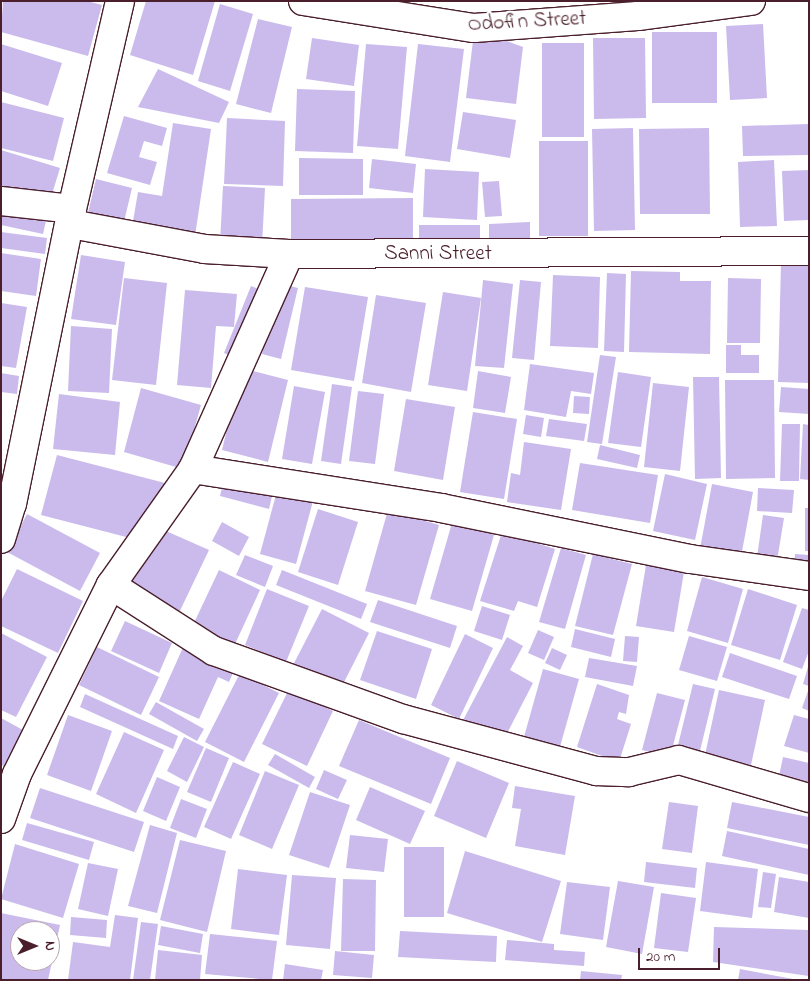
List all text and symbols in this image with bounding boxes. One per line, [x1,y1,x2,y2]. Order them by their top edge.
street label: Odofin Street [467,6,587,38]
street label: Sanni Street [384,241,492,267]
north arrow [10,921,60,971]
scale bar [640,938,722,970]
text: N [39,941,60,951]
text: 20 m [646,946,675,968]

